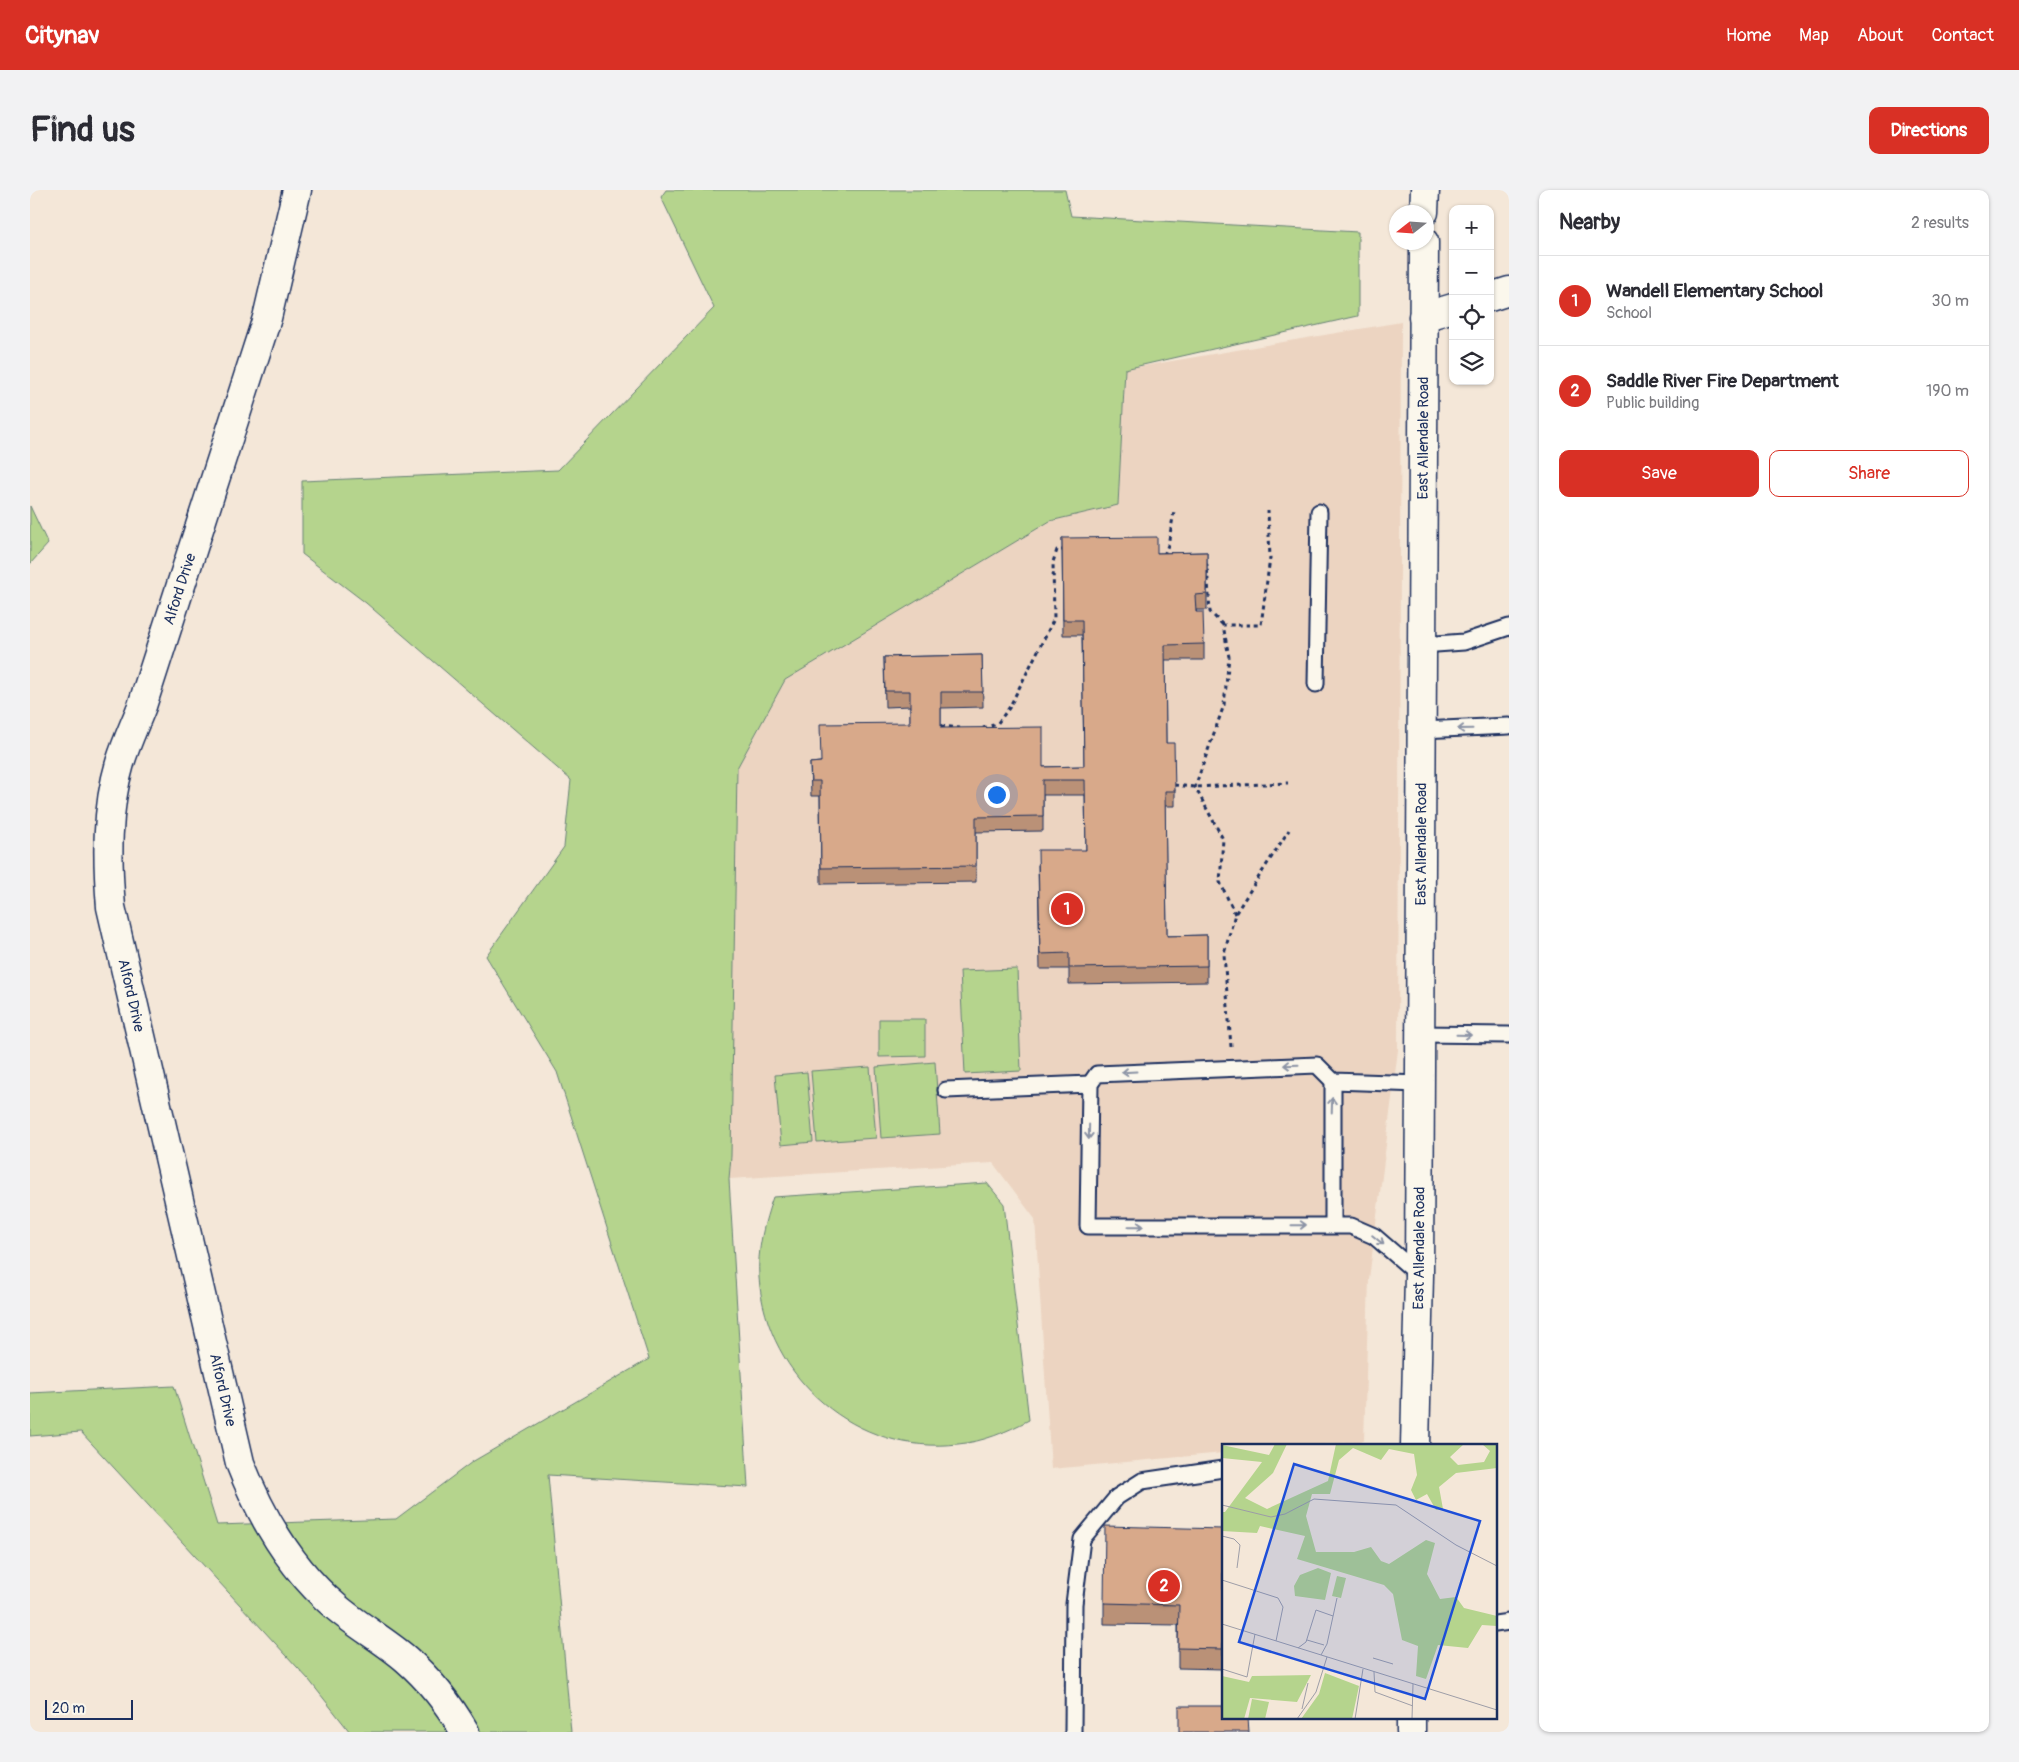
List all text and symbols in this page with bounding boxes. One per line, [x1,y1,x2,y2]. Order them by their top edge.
text: Citynav [25,21,100,50]
text: Home [1726,24,1771,47]
text: Map [1799,24,1829,47]
text: About [1857,24,1903,47]
text: Contact [1931,24,1994,47]
button: Directions [1869,107,1989,154]
text: Find us [30,108,135,152]
north arrow [1389,205,1434,250]
map controls [1449,205,1494,385]
button: + [1449,205,1494,250]
text: Nearby [1559,209,1620,236]
text: 2 results [1911,213,1969,233]
button: − [1449,250,1494,295]
text: Wandell Elementary School [1606,279,1823,303]
text: 1 [1572,291,1578,311]
text: 30 m [1931,291,1969,311]
button: locate [1449,295,1494,340]
text: School [1606,303,1652,323]
button: layers [1449,340,1494,385]
text: Saddle River Fire Department [1606,369,1839,393]
street label: East Allendale Road [1413,376,1433,500]
text: 2 [1571,381,1579,401]
text: 190 m [1926,381,1969,401]
text: Public building [1606,393,1699,413]
button: Save [1559,450,1759,497]
button: Share [1769,450,1969,497]
street label: Alford Drive [159,550,201,627]
one-way arrow [1457,724,1474,734]
your location [984,782,1010,808]
street label: East Allendale Road [1411,782,1431,906]
pin: 1 [1051,890,1083,928]
street label: Alford Drive [114,957,149,1034]
one-way arrow [1456,1030,1472,1040]
one-way arrow [1284,1061,1300,1070]
one-way arrow [1121,1068,1137,1077]
one-way arrow [1328,1097,1337,1113]
one-way arrow [1084,1124,1094,1140]
street label: East Allendale Road [1409,1186,1429,1310]
one-way arrow [1290,1220,1306,1230]
one-way arrow [1128,1221,1144,1231]
one-way arrow [1371,1235,1384,1246]
street label: Alford Drive [205,1351,241,1429]
inset map [1222,1444,1496,1720]
pin: 2 [1148,1567,1180,1605]
scale bar [45,1697,132,1720]
text: 20 m [52,1700,85,1717]

